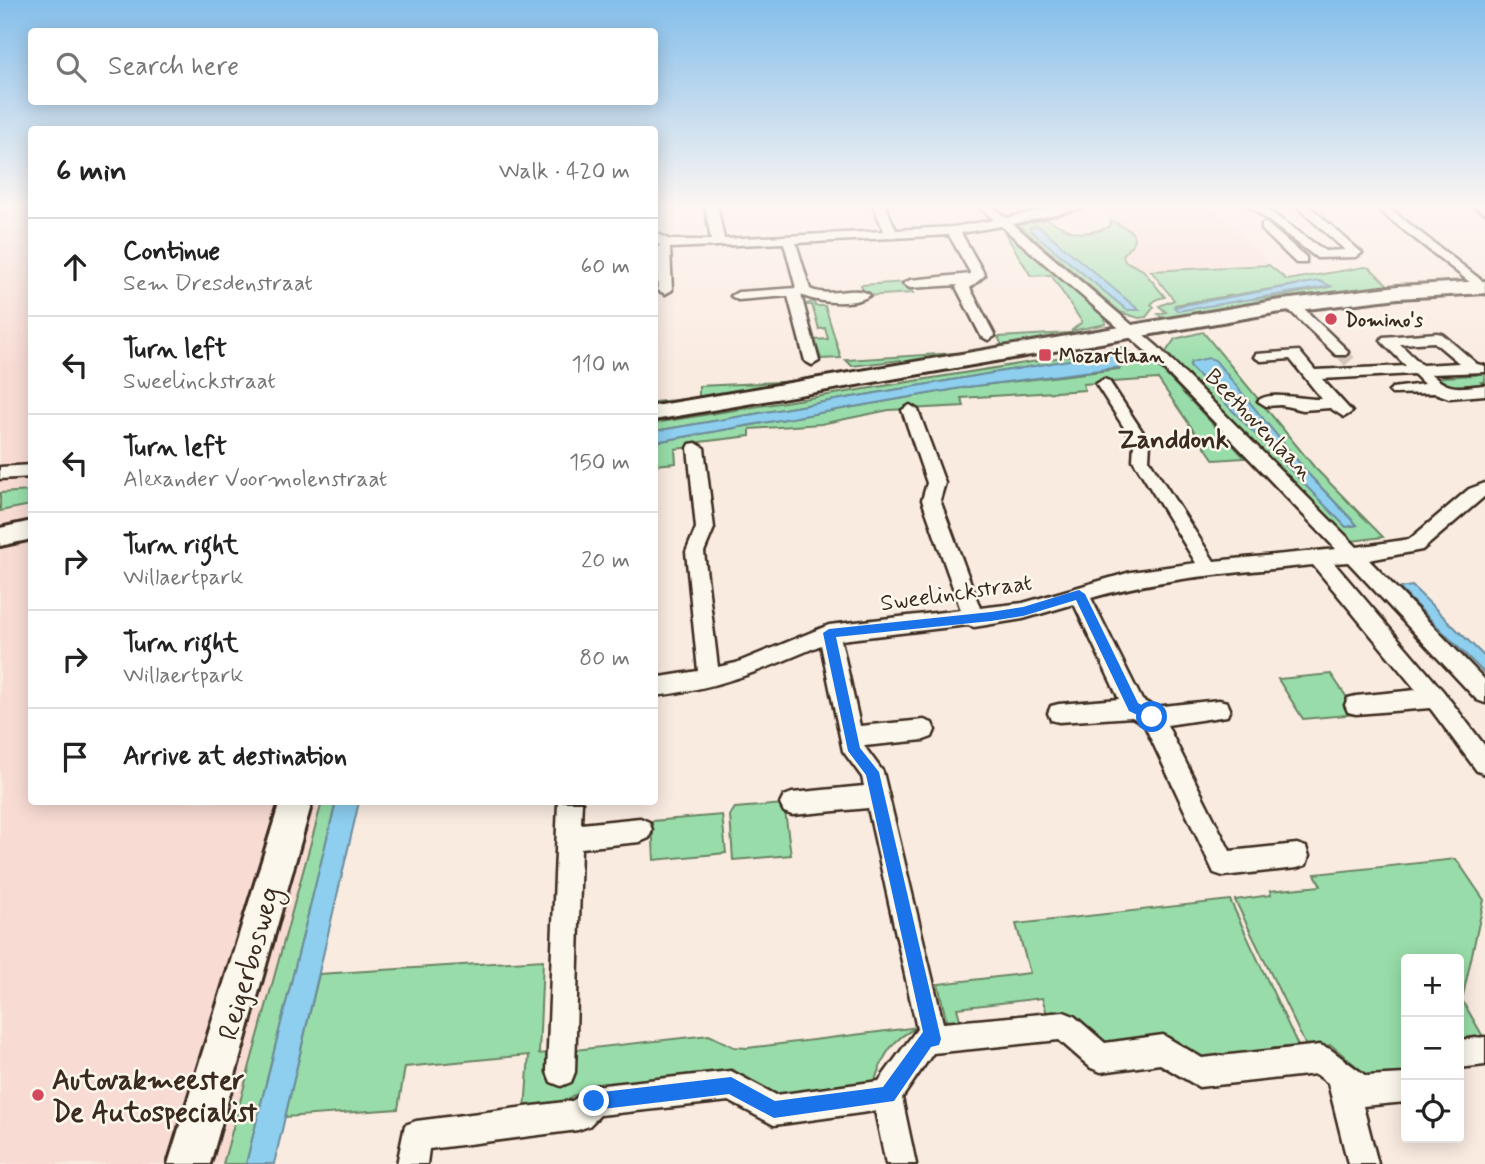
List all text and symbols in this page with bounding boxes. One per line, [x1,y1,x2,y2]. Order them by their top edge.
search box [28,28,658,105]
icon: search [52,48,90,86]
text: Search here [108,50,239,84]
text: 6 min [56,152,127,191]
text: Walk · 420 m [499,157,630,187]
text: Continue [123,235,220,269]
icon: ahead [56,248,94,286]
text: 60 m [581,252,630,282]
text: Sem Dresdenstraat [123,269,313,299]
place label: Domino's [1345,308,1424,333]
marker: Domino's [1323,311,1339,327]
text: Turn left [123,333,227,367]
place label: Mozartlaan [1059,344,1164,369]
icon: left [56,346,94,384]
marker: Mozartlaan [1037,347,1053,363]
text: 110 m [571,350,630,380]
street label: Beethovenlaan [1197,363,1320,488]
text: Sweelinckstraat [123,367,276,397]
district label: Zanddonk [1117,424,1229,458]
text: Turn left [123,431,227,465]
icon: left [56,444,94,482]
text: 150 m [569,448,630,478]
text: Alexander Voormolenstraat [123,465,387,495]
text: Turn right [123,529,239,563]
icon: right [56,542,94,580]
text: 20 m [581,546,630,576]
text: Willaertpark [123,563,243,593]
street label: Sweelinckstraat [879,568,1034,619]
text: Turn right [123,627,239,661]
icon: right [56,640,94,678]
text: 80 m [579,644,630,674]
text: Willaertpark [123,661,243,691]
route start [1136,701,1167,732]
icon: arrive [56,738,94,776]
text: Arrive at destination [123,740,347,774]
street label: Reigerbosweg [211,883,292,1045]
map controls [1401,954,1464,1143]
button: + [1401,954,1464,1017]
button: − [1401,1017,1464,1080]
place label: Autovakmeester De Autospecialist [52,1063,258,1132]
button: locate [1401,1080,1464,1143]
route end [578,1085,609,1116]
marker: Autovakmeester De Autospecialist [30,1087,46,1103]

